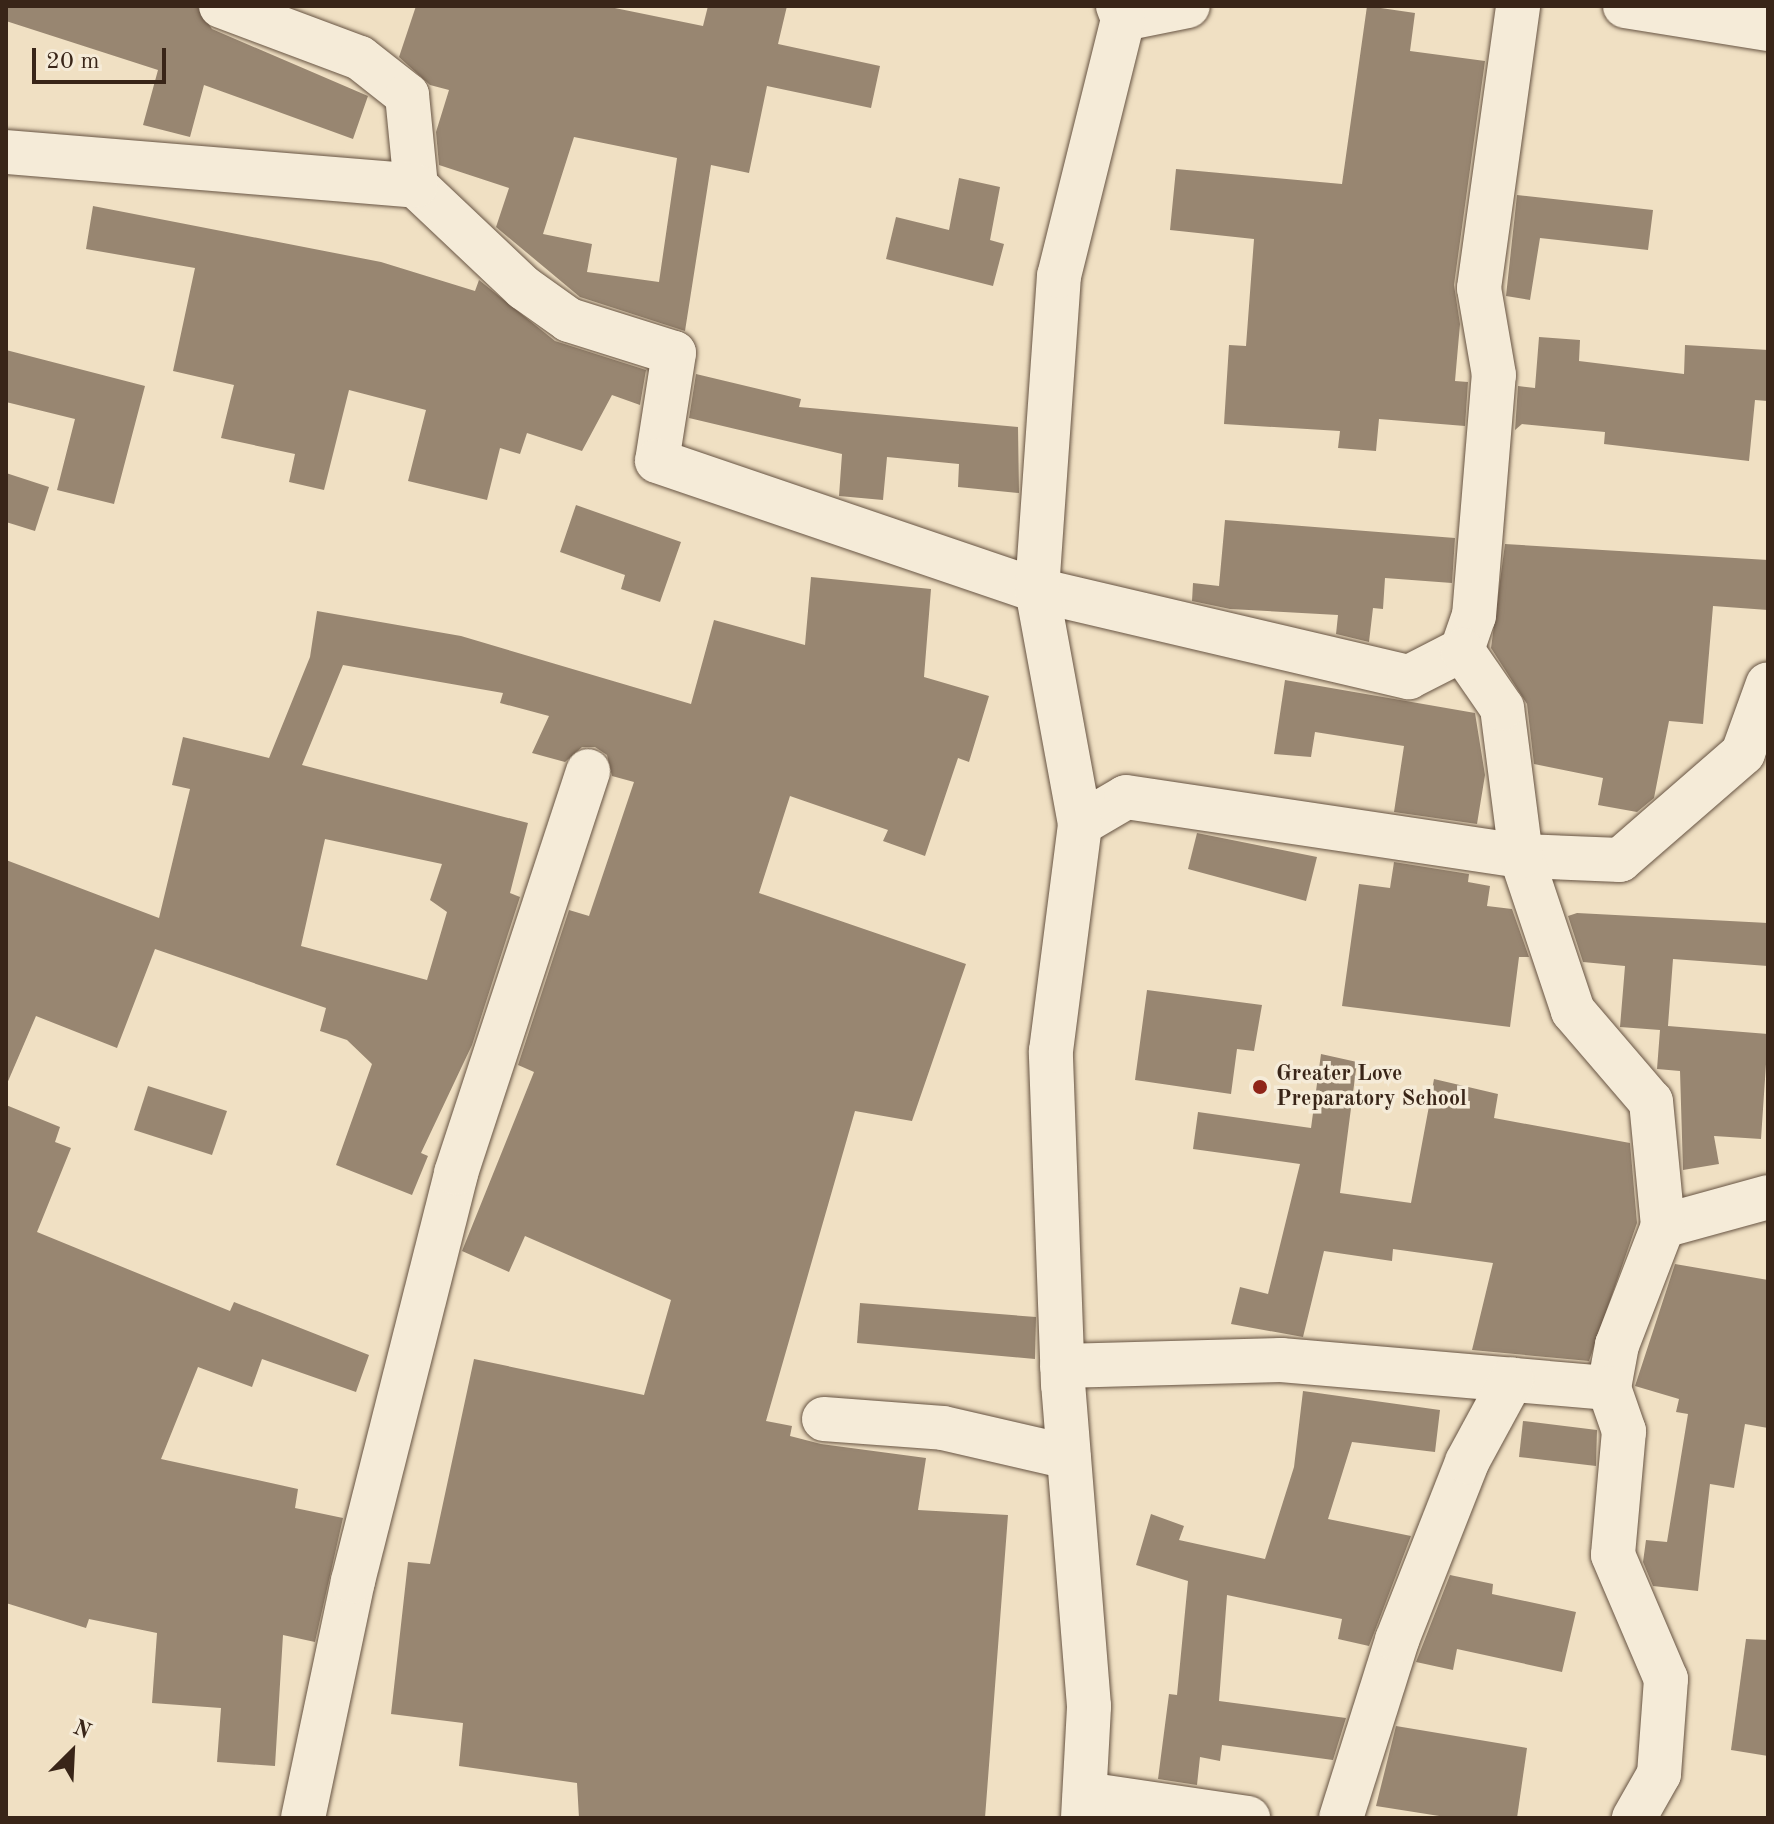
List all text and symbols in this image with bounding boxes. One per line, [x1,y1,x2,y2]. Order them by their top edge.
scale bar [36,32,170,82]
text: 20 m [46,50,100,74]
place label: Greater Love Preparatory School [1276,1061,1467,1112]
marker: Greater Love Preparatory School [1251,1078,1269,1096]
north arrow [32,1712,112,1792]
text: N [70,1717,94,1744]

